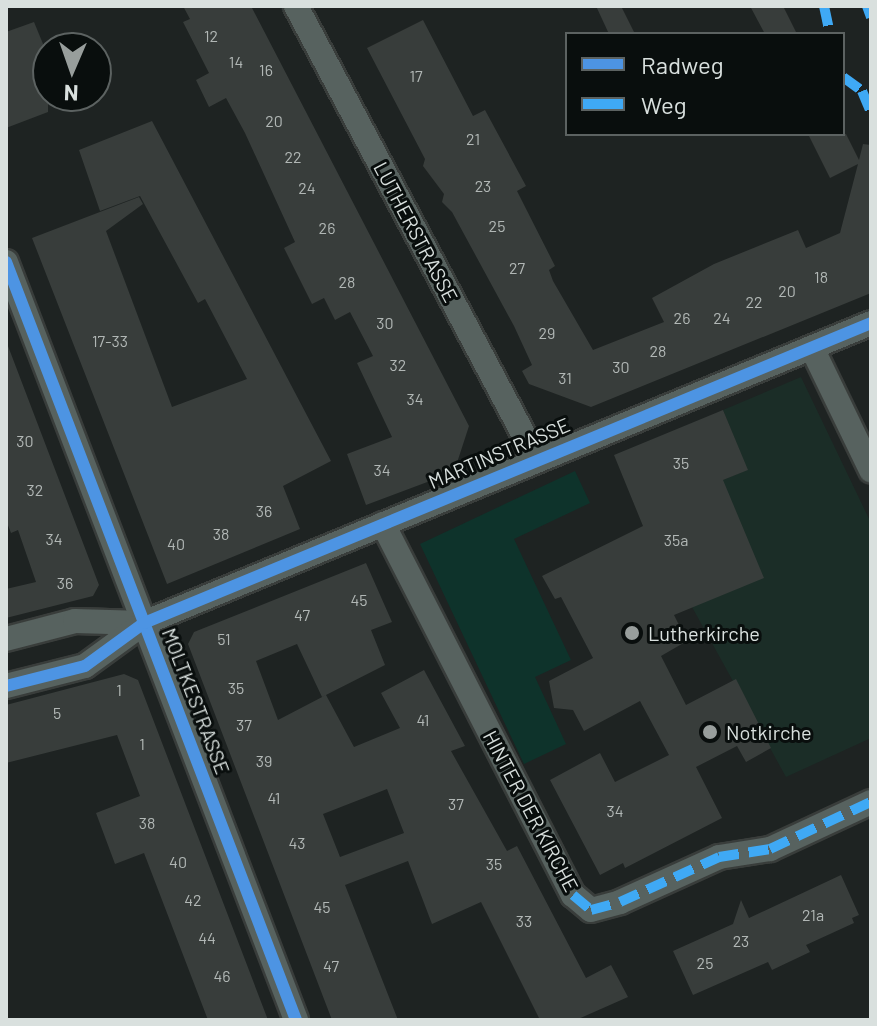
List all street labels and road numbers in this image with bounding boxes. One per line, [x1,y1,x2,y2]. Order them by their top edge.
street label: LUTHERSTRASSE [369,158,463,306]
street label: MARTINSTRASSE [425,412,573,494]
street label: MOLTKESTRASSE [157,625,235,777]
street label: HINTER DER KIRCHE [478,726,584,896]

